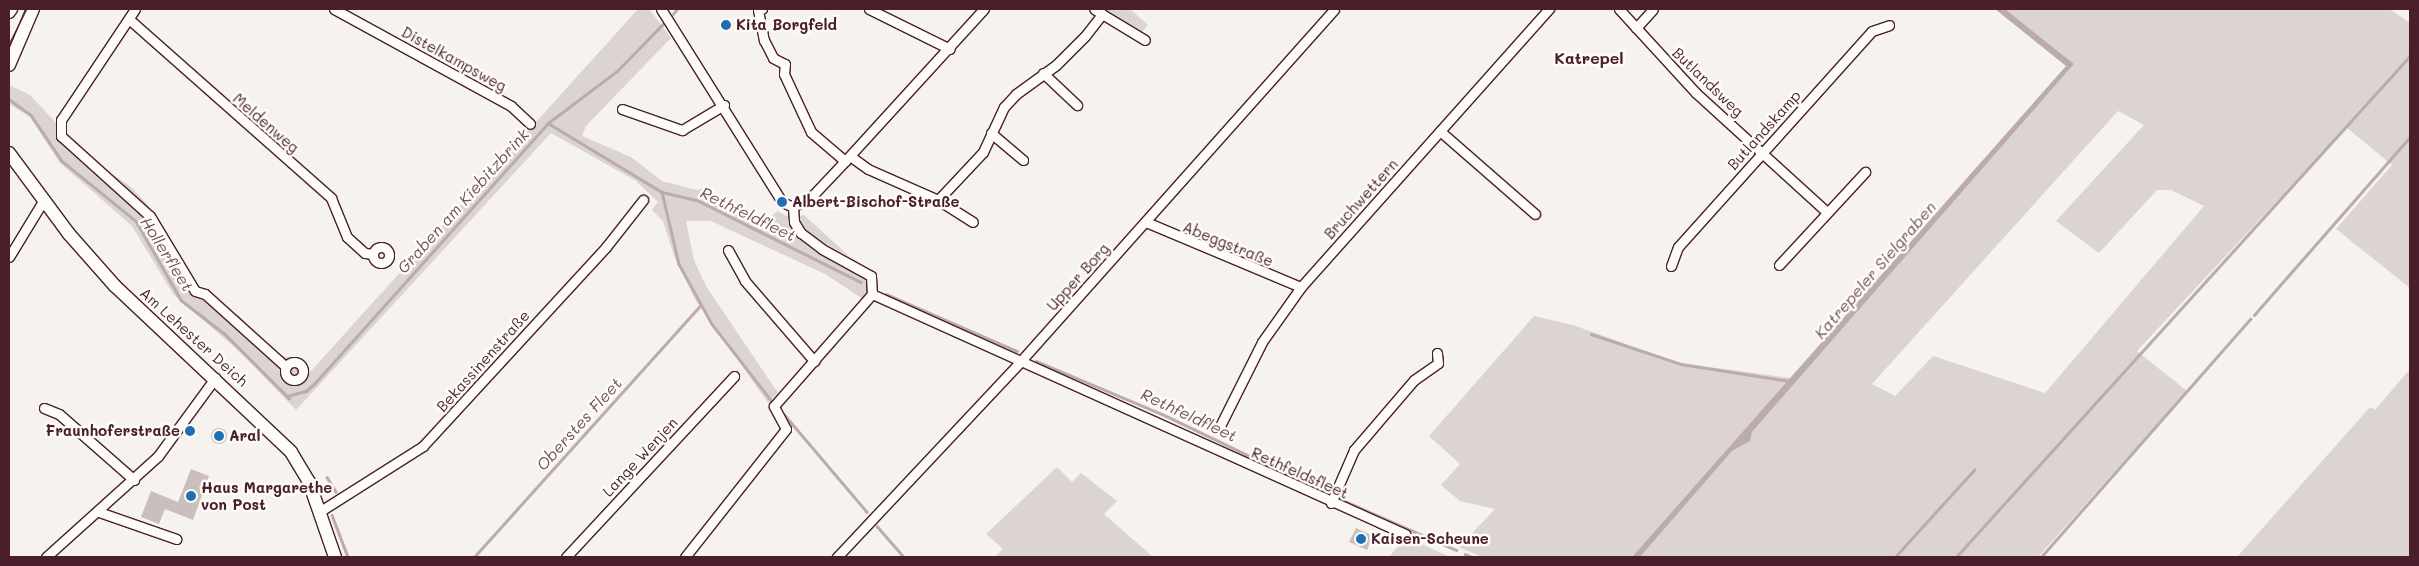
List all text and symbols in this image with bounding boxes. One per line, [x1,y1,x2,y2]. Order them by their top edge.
place label: Kita Borgfeld [736,16,837,34]
marker: Kita Borgfeld [720,19,732,31]
street label: Distelkampsweg [398,23,510,95]
street label: Butlandsweg [1669,44,1747,120]
district label: Katrepel [1554,48,1624,68]
street label: Butlandskamp [1724,87,1804,173]
street label: Meldenweg [229,89,303,157]
water label: Graben am Kiebitzbrink [393,125,533,277]
street label: Bruchwettern [1320,155,1402,243]
water label: Rethfeldfleet [697,183,799,245]
place label: Albert-Bischof-Straße [792,193,959,211]
marker: Albert-Bischof-Straße [776,196,788,208]
water label: Katrepeler Sielgraben [1810,197,1940,343]
water label: Hollerfleet [137,213,197,295]
street label: Abeggstraße [1180,218,1276,270]
street label: Upper Borg [1043,240,1113,314]
street label: Am Lehester Deich [136,284,252,390]
street label: Bekassinenstraße [433,306,533,416]
water label: Oberstes Fleet [532,374,626,474]
water label: Rethfeldfleet [1138,384,1240,446]
street label: Lange Wenjen [599,414,681,500]
place label: Fraunhoferstraße [46,422,180,440]
marker: Fraunhoferstraße [184,425,196,437]
place label: Aral [229,427,261,445]
marker: Aral [213,430,225,442]
street label: Rethfeldsfleet [1249,444,1351,502]
place label: Haus Margarethe von Post [201,478,332,513]
marker: Haus Margarethe von Post [185,490,197,502]
place label: Kaisen-Scheune [1371,530,1489,548]
marker: Kaisen-Scheune [1355,533,1367,545]

